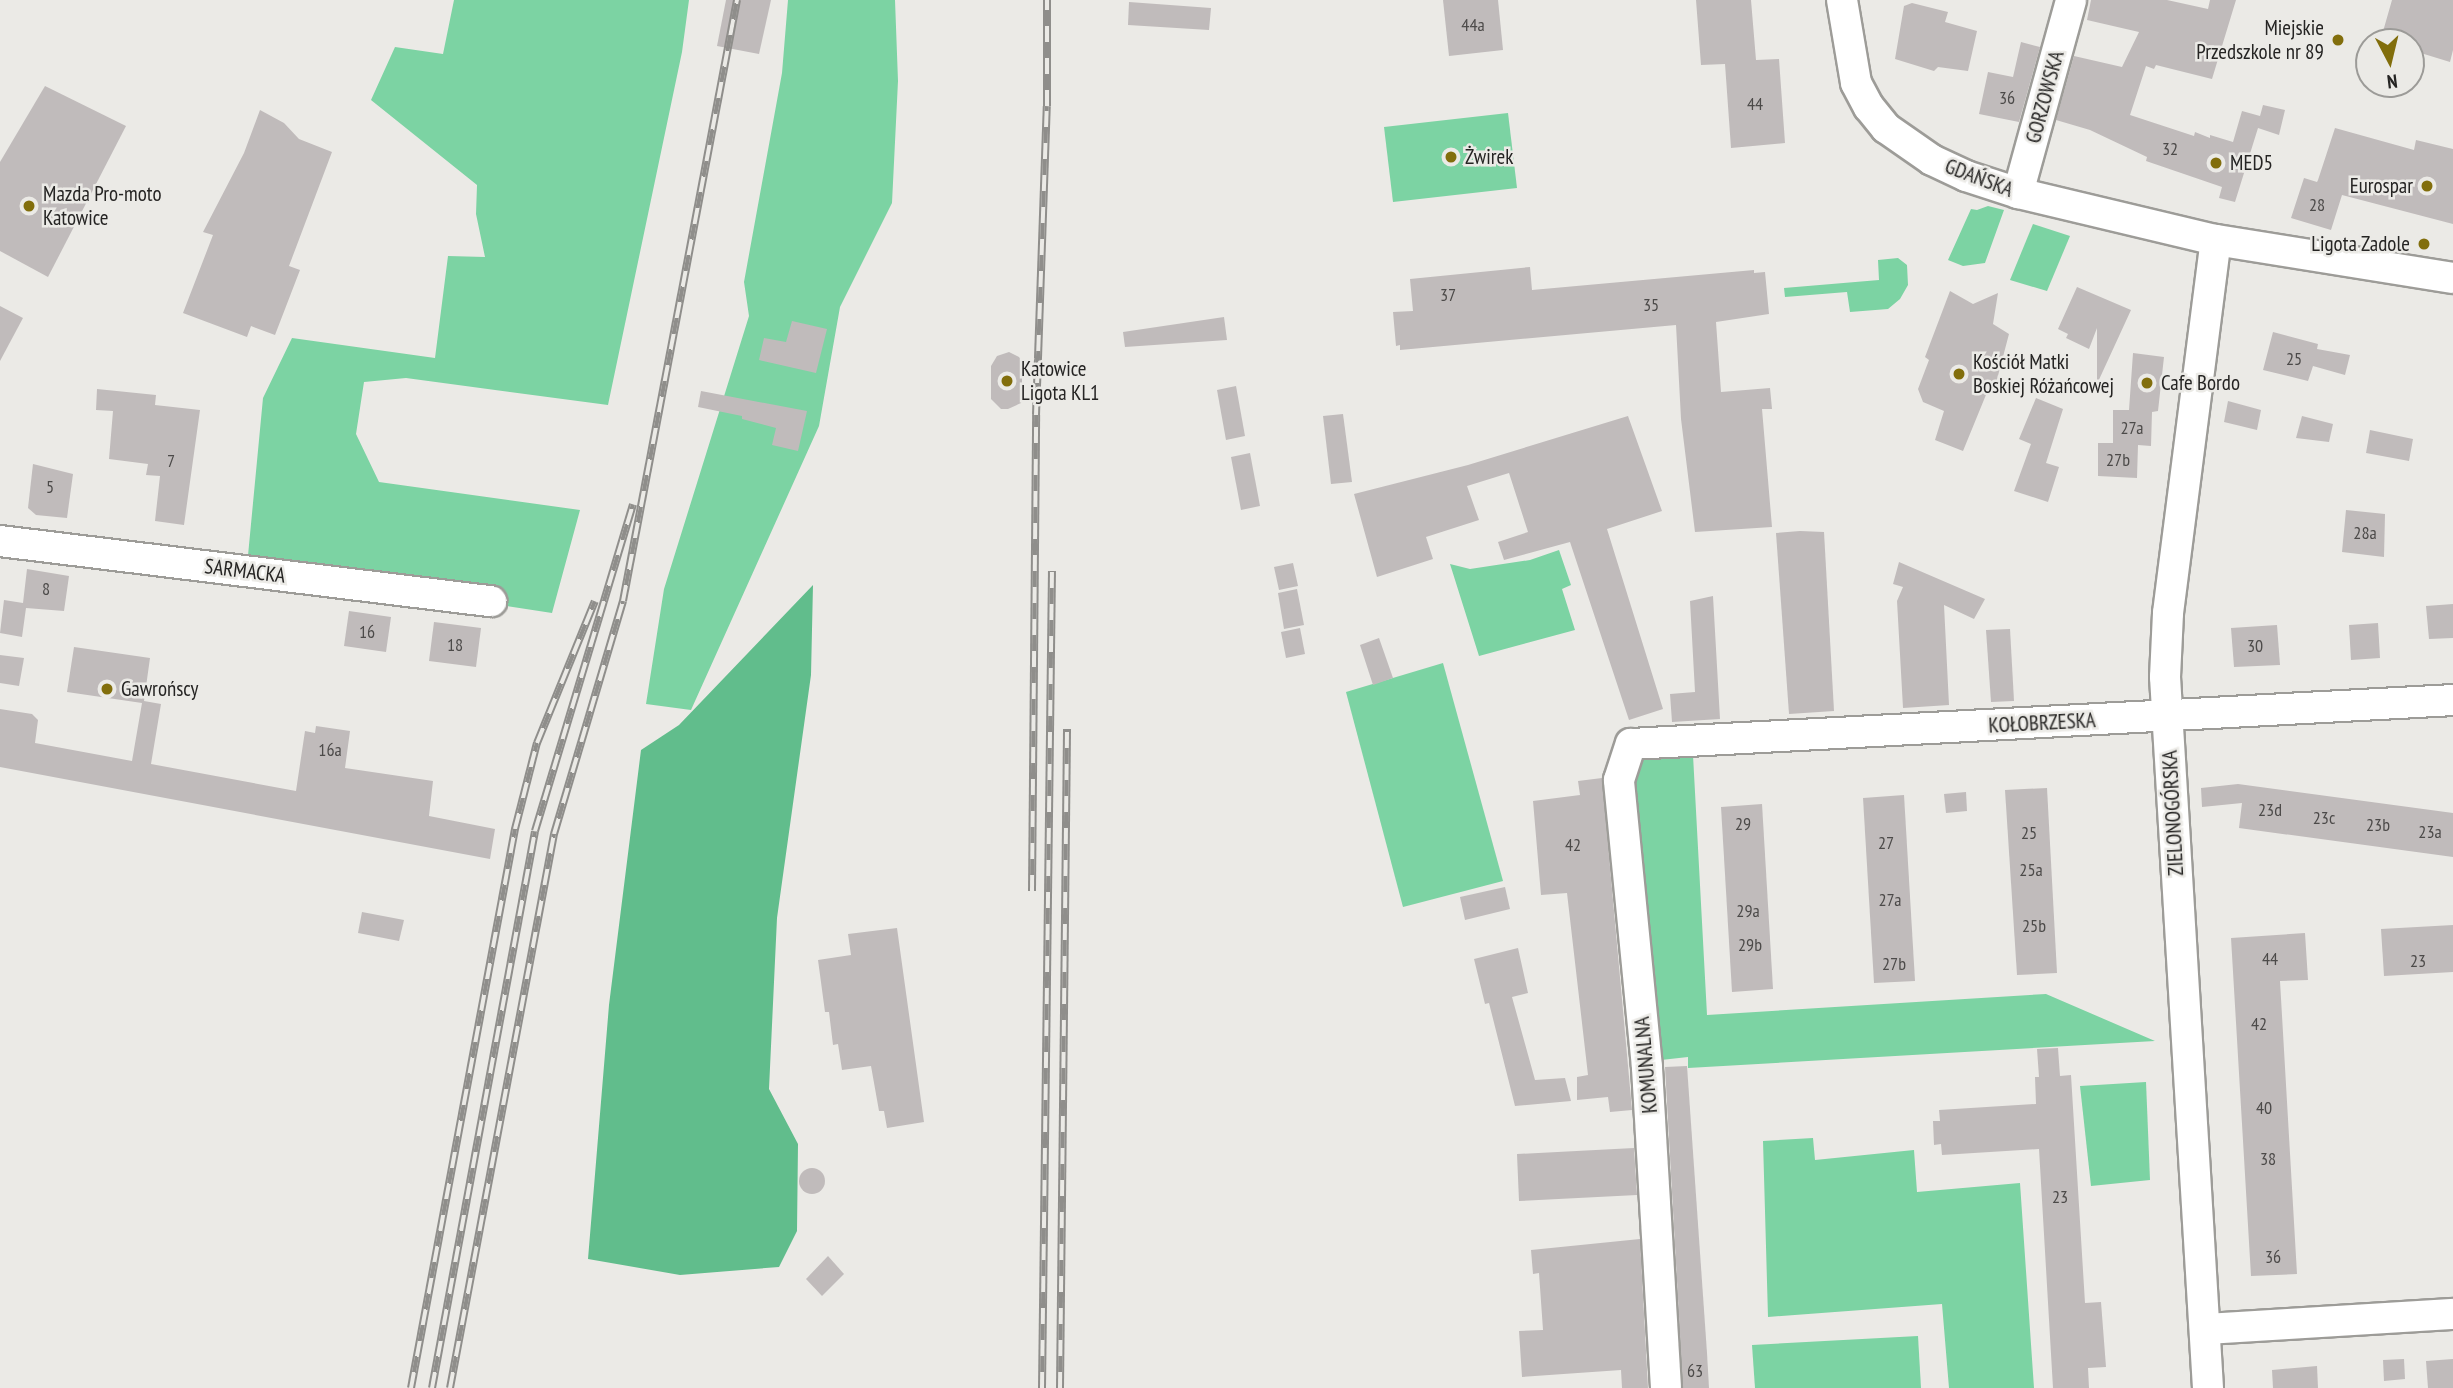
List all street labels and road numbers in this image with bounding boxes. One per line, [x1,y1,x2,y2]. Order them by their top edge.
street label: GORZOWSKA [2021,48,2069,146]
street label: GDAŃSKA [1941,154,2017,202]
street label: SARMACKA [203,554,287,588]
street label: KOŁOBRZESKA [1988,708,2096,738]
street label: ZIELONOGÓRSKA [2157,750,2189,876]
street label: KOMUNALNA [1629,1016,1663,1114]

